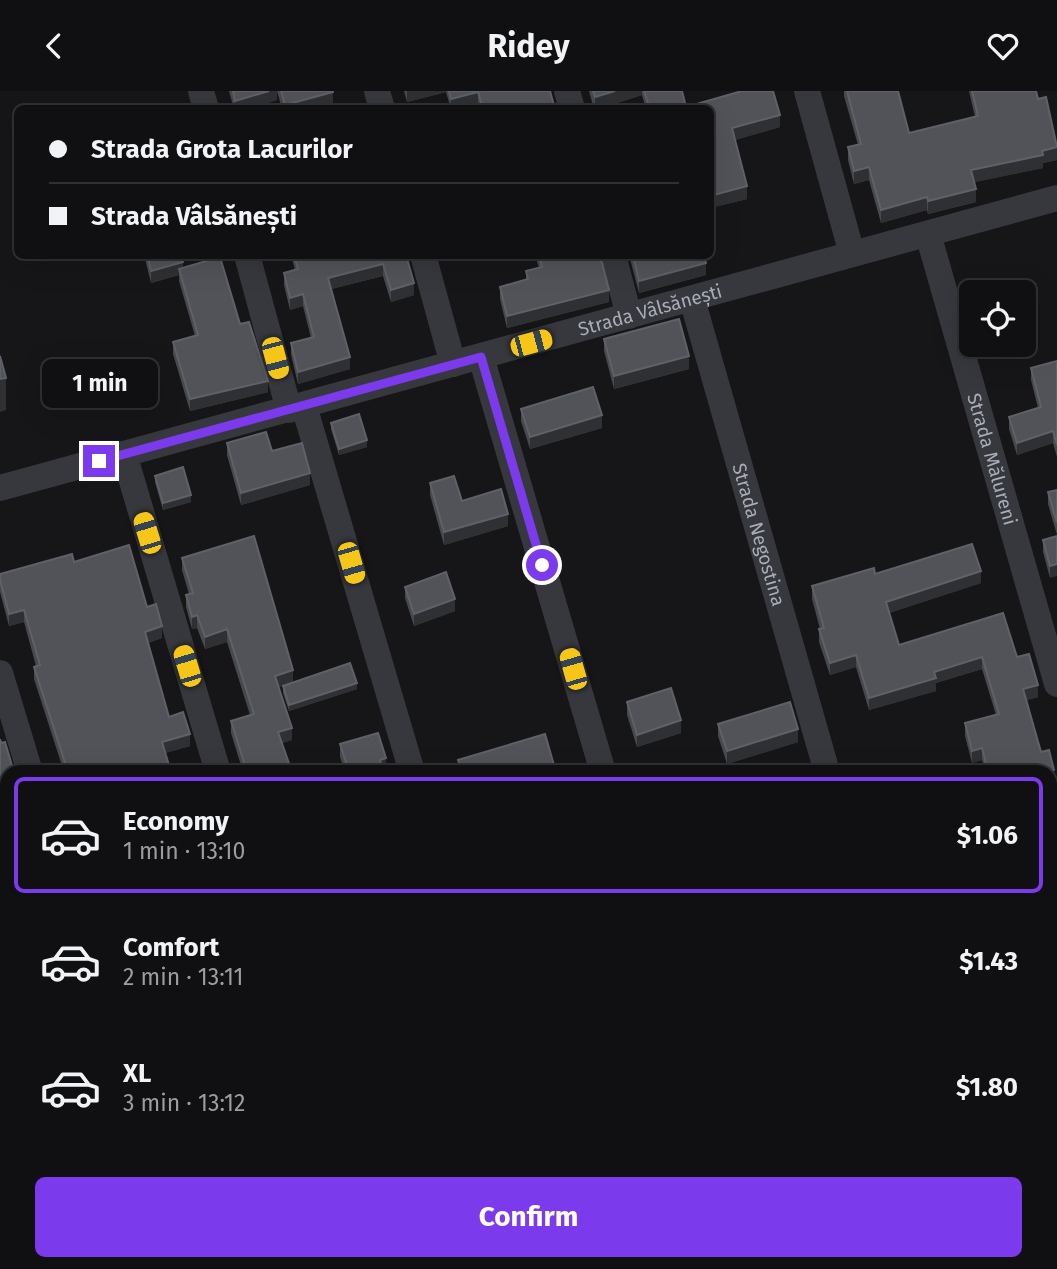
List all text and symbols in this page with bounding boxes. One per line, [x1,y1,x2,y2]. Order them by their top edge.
icon: back [35,27,73,65]
text: Ridey [488,27,569,65]
icon: heart [984,27,1022,65]
text: Strada Grota Lacurilor [91,134,353,165]
text: Strada Vâlsănești [91,201,297,232]
street label: Strada Vâlsănești [576,279,725,341]
map controls [959,280,1036,357]
button: locate [959,280,1036,357]
car [508,327,555,359]
car [260,335,291,381]
callout: 1 min [41,359,157,409]
text: 1 min [72,369,128,397]
street label: Strada Mălureni [962,390,1022,528]
route end [83,445,115,477]
street label: Strada Negostina [727,461,790,609]
car [131,510,164,556]
car [336,540,367,586]
route start [526,549,558,581]
car [171,643,204,689]
car [558,646,589,692]
icon: car [39,804,102,867]
text: Economy [123,806,229,837]
text: $1.06 [957,820,1018,851]
text: 1 min · 13:10 [123,837,245,865]
icon: car [39,930,102,993]
text: Comfort [123,932,219,963]
text: $1.43 [959,946,1018,977]
text: 2 min · 13:11 [123,963,244,991]
icon: car [39,1056,102,1119]
text: XL [123,1058,151,1089]
text: $1.80 [956,1072,1018,1103]
text: 3 min · 13:12 [123,1089,245,1117]
button: Confirm [35,1177,1022,1257]

